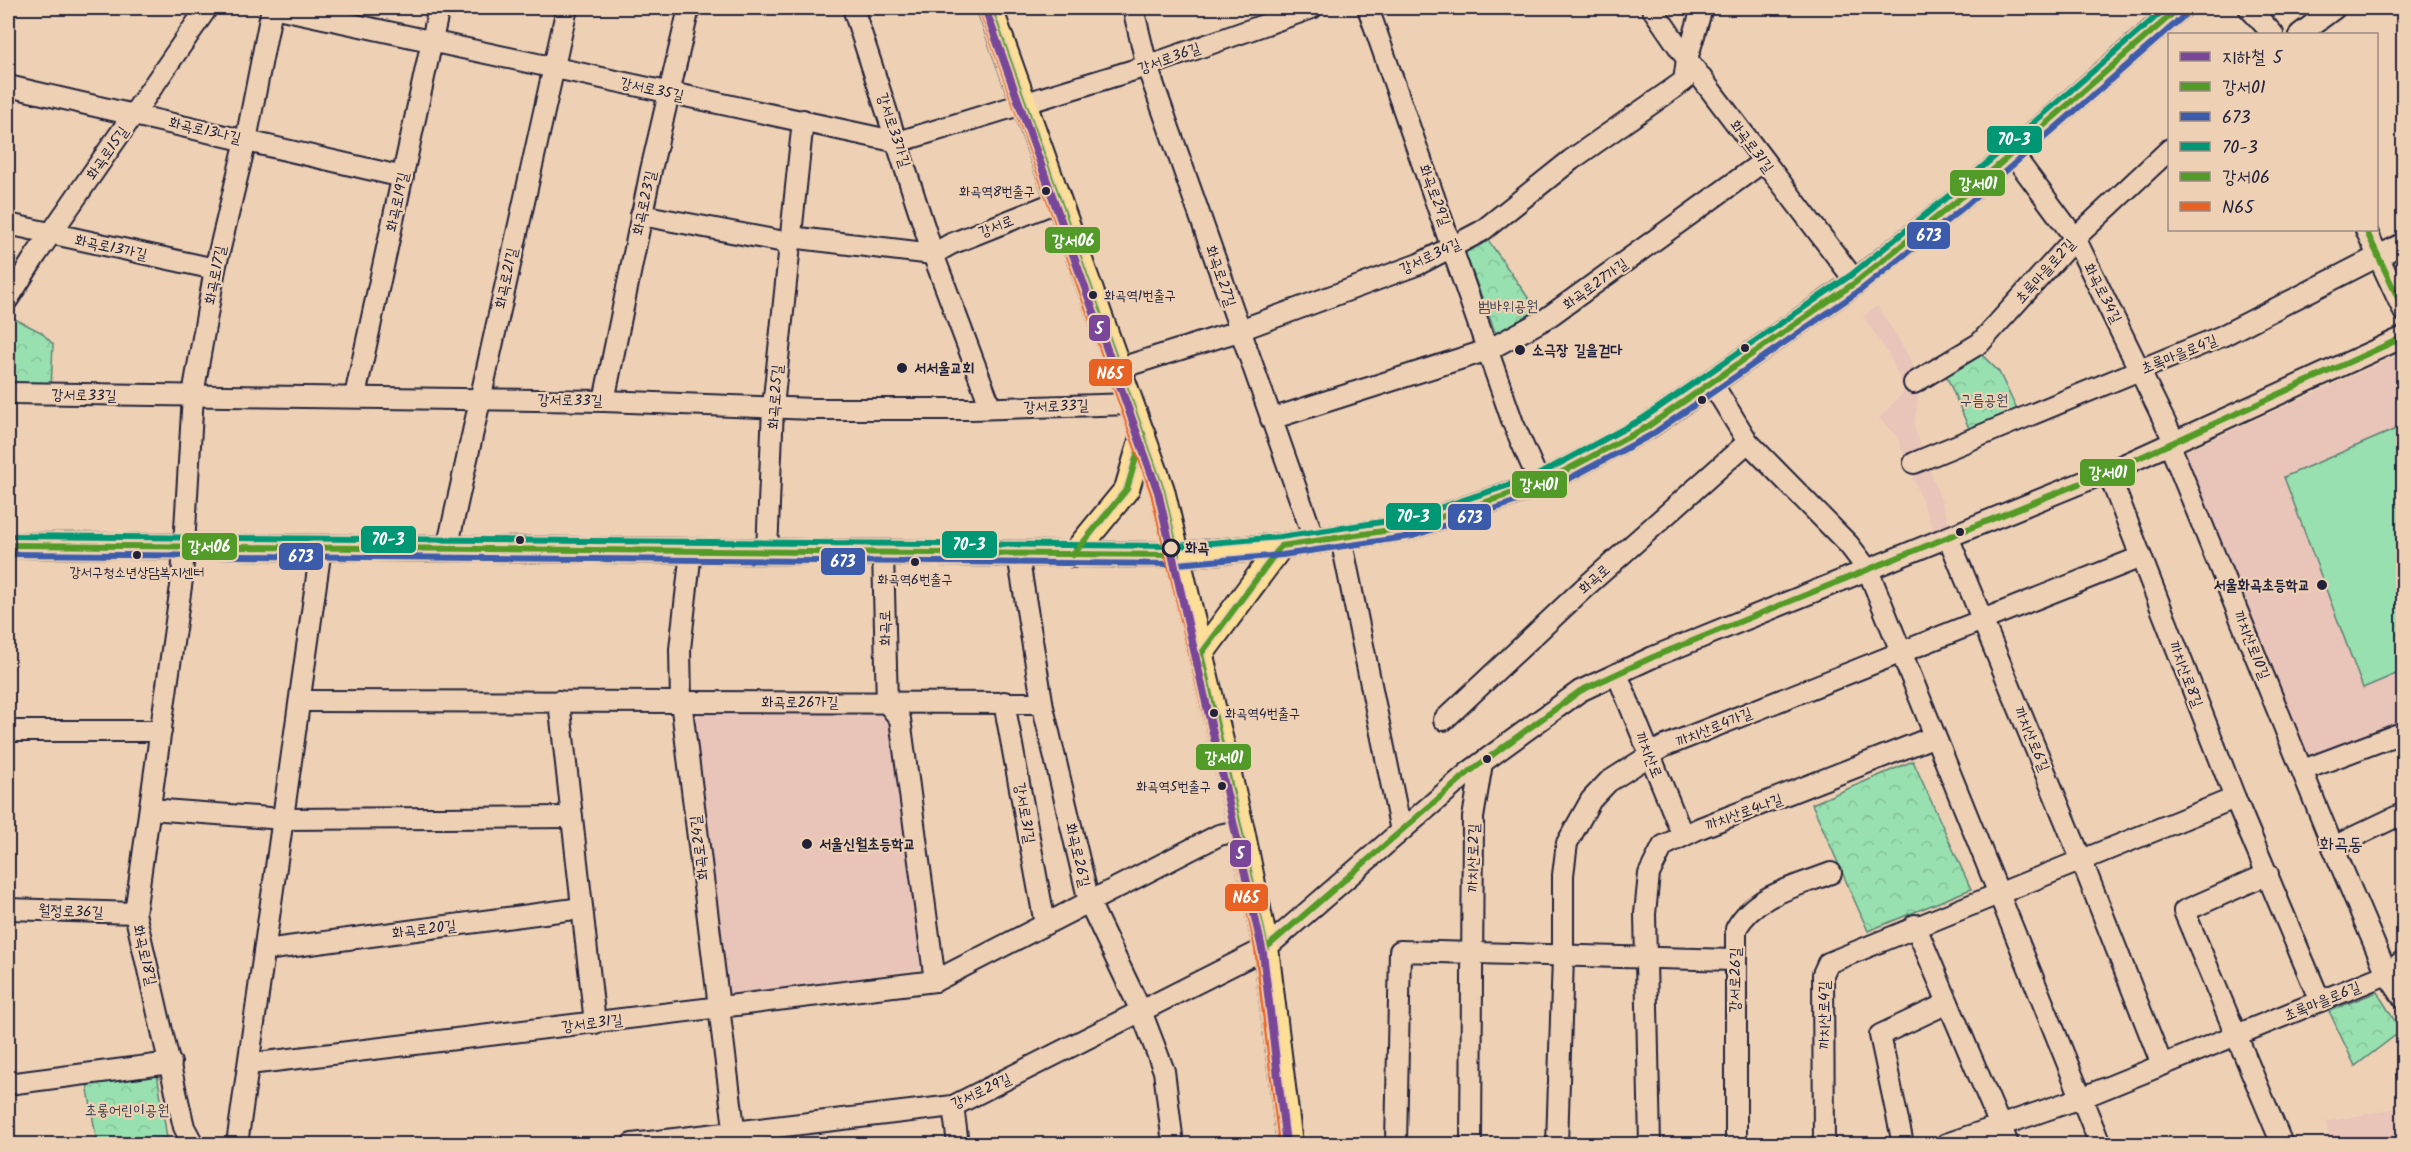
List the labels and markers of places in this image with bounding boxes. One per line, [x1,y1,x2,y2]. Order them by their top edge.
place label: 화곡역8번출구 [959,181,1035,203]
marker: 화곡역8번출구 [1040,185,1052,197]
place label: 화곡역1번출구 [1104,285,1176,307]
marker: 화곡역1번출구 [1087,289,1099,301]
place label: 소극장 길을걷다 [1532,339,1623,363]
unlabelled marker [1739,342,1751,354]
marker: 소극장 길을걷다 [1513,343,1527,357]
place label: 서서울교회 [914,357,974,381]
marker: 서서울교회 [895,361,909,375]
unlabelled marker [1696,394,1708,406]
unlabelled marker [1954,526,1966,538]
unlabelled marker [514,534,526,546]
place label: 화곡 [1185,537,1209,561]
marker: 화곡 [1162,539,1180,557]
marker: 강서구청소년상담복지센터 [131,549,143,561]
marker: 화곡역6번출구 [909,556,921,568]
place label: 강서구청소년상담복지센터 [69,562,205,584]
place label: 화곡역6번출구 [877,569,953,591]
place label: 서울화곡초등학교 [2213,574,2310,598]
marker: 서울화곡초등학교 [2315,578,2329,592]
place label: 화곡역4번출구 [1225,703,1300,725]
marker: 화곡역4번출구 [1208,707,1220,719]
unlabelled marker [1481,753,1493,765]
place label: 화곡역5번출구 [1136,776,1211,798]
marker: 화곡역5번출구 [1216,780,1228,792]
place label: 서울신월초등학교 [819,833,916,857]
marker: 서울신월초등학교 [800,837,814,851]

